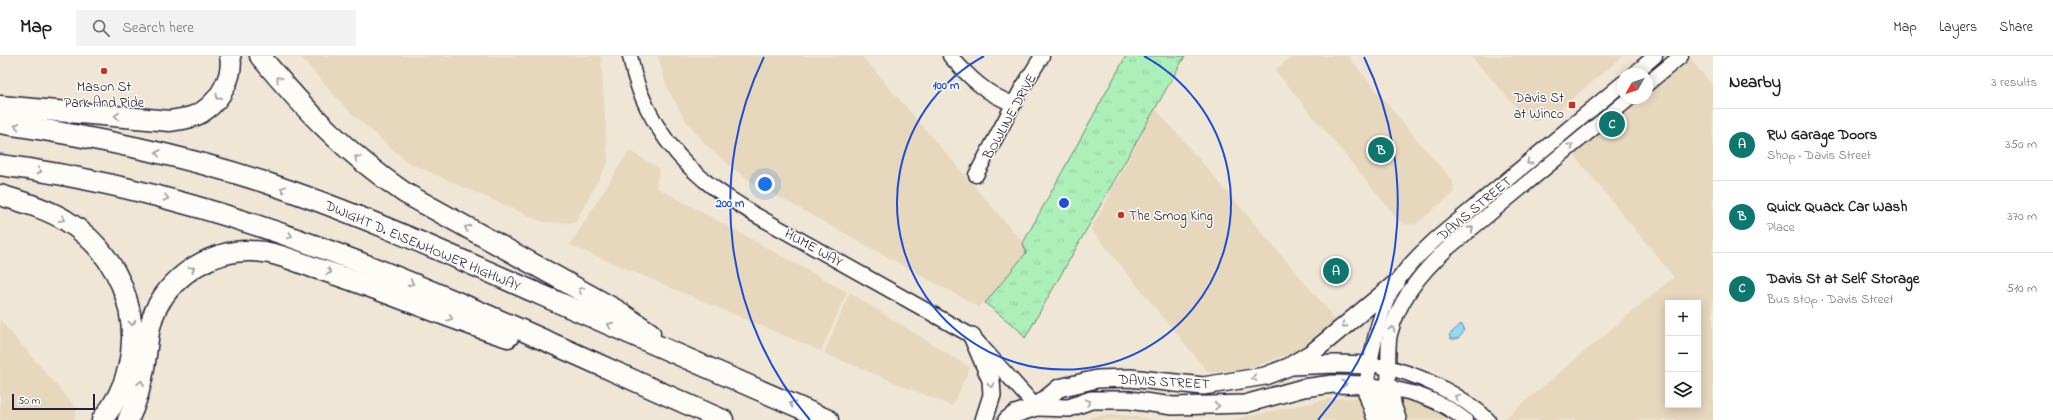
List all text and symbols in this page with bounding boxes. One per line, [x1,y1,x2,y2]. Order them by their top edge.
search box [76,10,356,46]
text: Map [20,14,52,41]
icon: search [90,17,112,39]
text: Search here [122,17,194,39]
text: Map [1893,17,1917,38]
text: Layers [1939,17,1977,38]
text: Share [1999,17,2033,38]
marker: Mason St Park And Ride [99,66,109,76]
north arrow [1617,68,1653,104]
street label: BOWLINE DRIVE [978,70,1043,164]
text: Nearby [1729,70,1781,95]
text: 3 results [1991,73,2037,92]
place label: Mason St Park And Ride [64,77,145,114]
one-way arrow [277,77,284,84]
text: 100 m [933,77,960,95]
place label: Davis St at Winco [1513,88,1564,125]
one-way arrow [215,92,222,99]
marker: Davis St at Winco [1567,100,1577,110]
pin: C [1599,109,1625,139]
one-way arrow [114,112,120,121]
one-way arrow [14,122,20,131]
text: RW Garage Doors [1767,124,1877,146]
pin: B [1368,135,1394,165]
text: A [1738,135,1746,154]
text: 350 m [2005,135,2037,154]
one-way arrow [1567,144,1574,151]
text: Shop · Davis Street [1767,146,1871,165]
one-way arrow [155,149,162,158]
one-way arrow [355,156,362,163]
one-way arrow [1526,157,1533,164]
one-way arrow [35,166,42,175]
street label: DAVIS STREET [1433,172,1517,247]
your location [755,174,775,194]
one-way arrow [280,185,287,194]
one-way arrow [162,193,169,202]
street label: DWIGHT D. EISENHOWER HIGHWAY [321,195,524,297]
text: 200 m [715,195,745,213]
centre of rings [1057,196,1071,210]
text: Quick Quack Car Wash [1767,196,1907,218]
place label: The Smog King [1129,206,1213,228]
text: B [1738,207,1746,226]
text: 370 m [2007,207,2037,226]
marker: The Smog King [1116,210,1126,220]
one-way arrow [58,215,65,222]
text: Place [1767,218,1795,237]
street label: HUME WAY [780,224,847,273]
one-way arrow [464,225,471,232]
one-way arrow [1467,227,1474,234]
one-way arrow [286,231,293,239]
pin: A [1323,256,1349,286]
one-way arrow [187,267,194,274]
one-way arrow [325,267,332,276]
text: Davis St at Self Storage [1767,268,1920,290]
one-way arrow [406,278,414,286]
text: C [1738,279,1746,298]
text: 510 m [2006,279,2037,298]
one-way arrow [578,288,585,295]
text: Bus stop · Davis Street [1767,290,1894,309]
map controls [1665,300,1701,408]
button: + [1665,300,1701,336]
one-way arrow [447,313,454,321]
one-way arrow [128,320,137,326]
one-way arrow [1342,321,1349,328]
one-way arrow [606,322,614,330]
one-way arrow [1387,326,1396,333]
button: − [1665,336,1701,372]
street label: DAVIS STREET [1117,370,1210,395]
button: layers [1665,372,1701,408]
one-way arrow [1251,374,1257,382]
one-way arrow [136,380,144,386]
one-way arrow [1341,380,1347,389]
one-way arrow [986,381,995,388]
scale bar [12,392,95,411]
text: 50 m [18,393,40,409]
one-way arrow [1454,394,1461,401]
one-way arrow [1084,398,1091,407]
one-way arrow [788,401,795,409]
one-way arrow [1214,402,1220,410]

